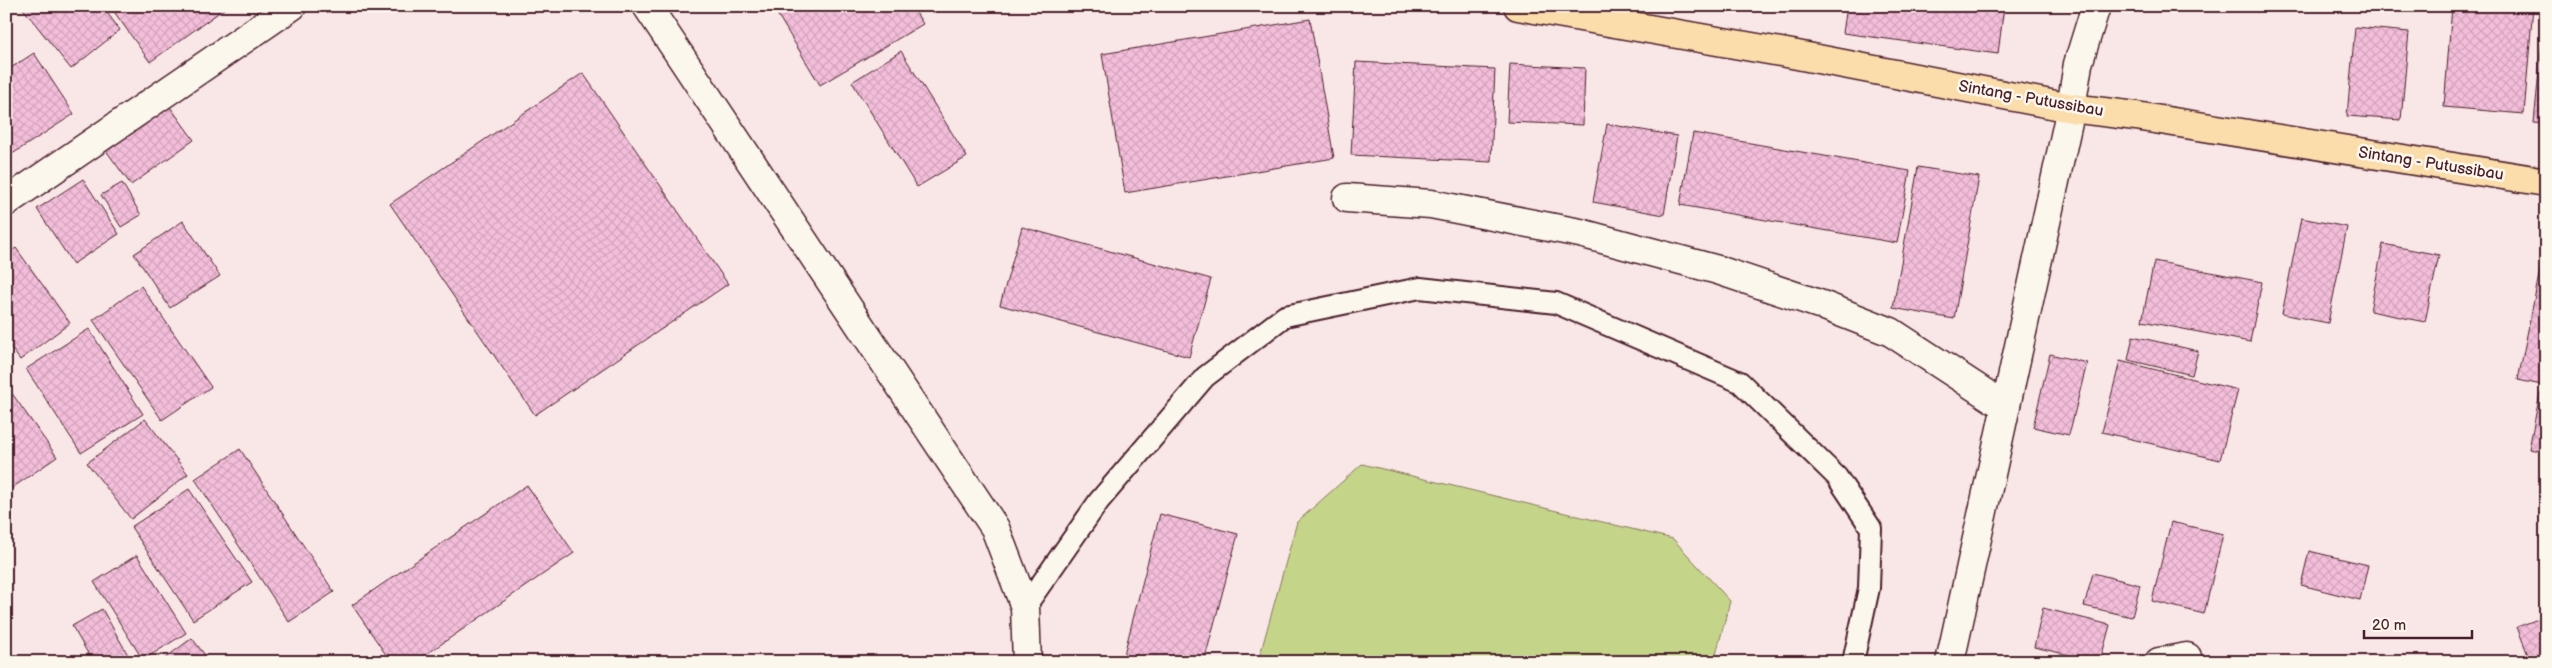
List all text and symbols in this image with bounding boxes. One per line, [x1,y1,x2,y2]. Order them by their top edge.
street label: Sintang - Putussibau [1957,77,2105,121]
street label: Sintang - Putussibau [2357,143,2505,185]
scale bar [2364,608,2472,640]
text: 20 m [2372,616,2406,635]

